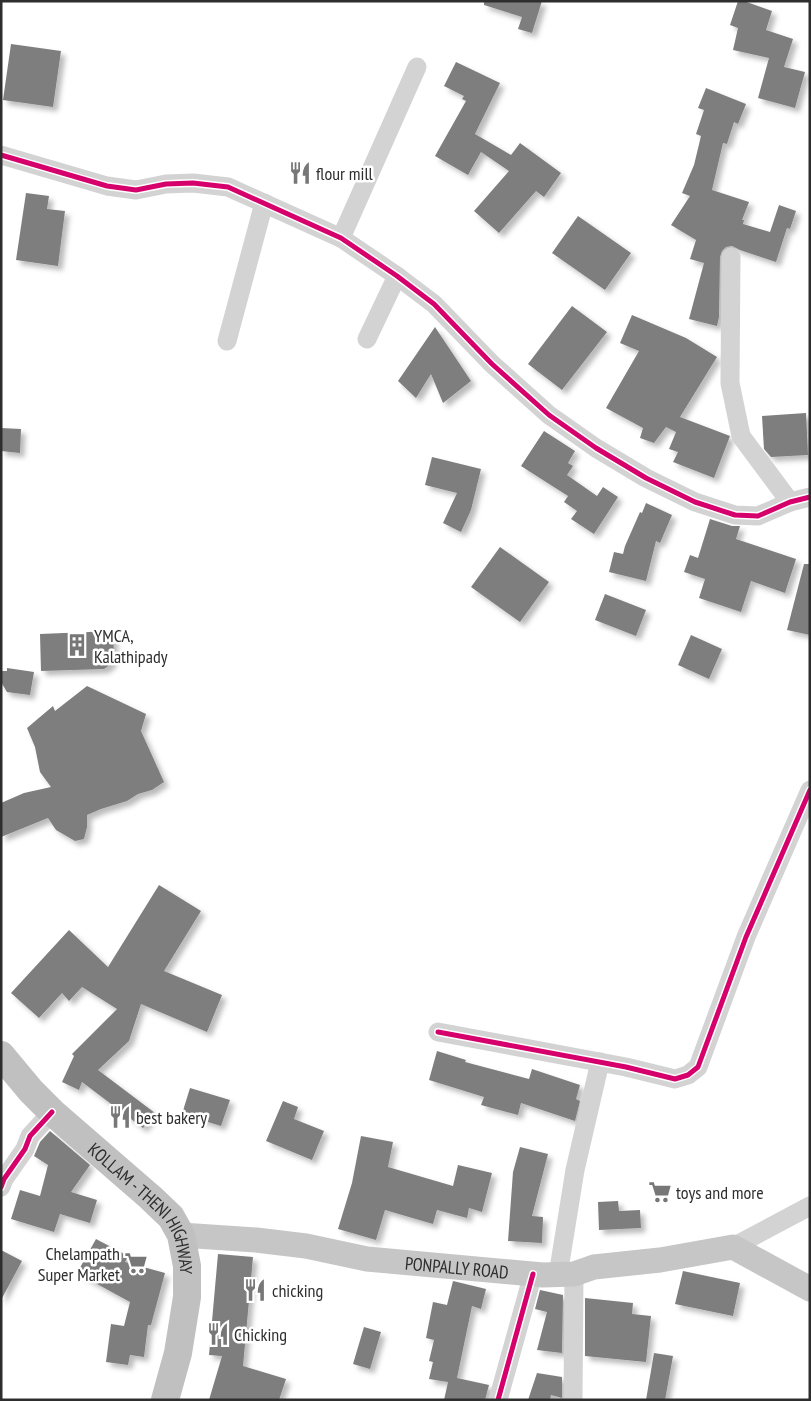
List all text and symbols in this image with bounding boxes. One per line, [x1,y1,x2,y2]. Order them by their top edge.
restaurant icon: flour mill [287,160,313,186]
place label: flour mill [316,162,374,185]
place label: YMCA, Kalathipady [94,624,168,668]
building icon: YMCA, Kalathipady [64,632,90,658]
restaurant icon: best bakery [107,1104,133,1130]
place label: best bakery [136,1106,207,1129]
street label: KOLLAM - THENI HIGHWAY [84,1137,199,1275]
supermarket icon: toys and more [647,1179,673,1205]
place label: toys and more [676,1181,764,1204]
place label: Chelampath Super Market [38,1242,120,1286]
supermarket icon: Chelampath Super Market [123,1250,149,1276]
street label: PONPALLY ROAD [404,1251,509,1283]
restaurant icon: chicking [242,1277,268,1303]
place label: chicking [272,1279,323,1302]
restaurant icon: Chicking [205,1321,231,1347]
place label: Chicking [234,1323,287,1346]

